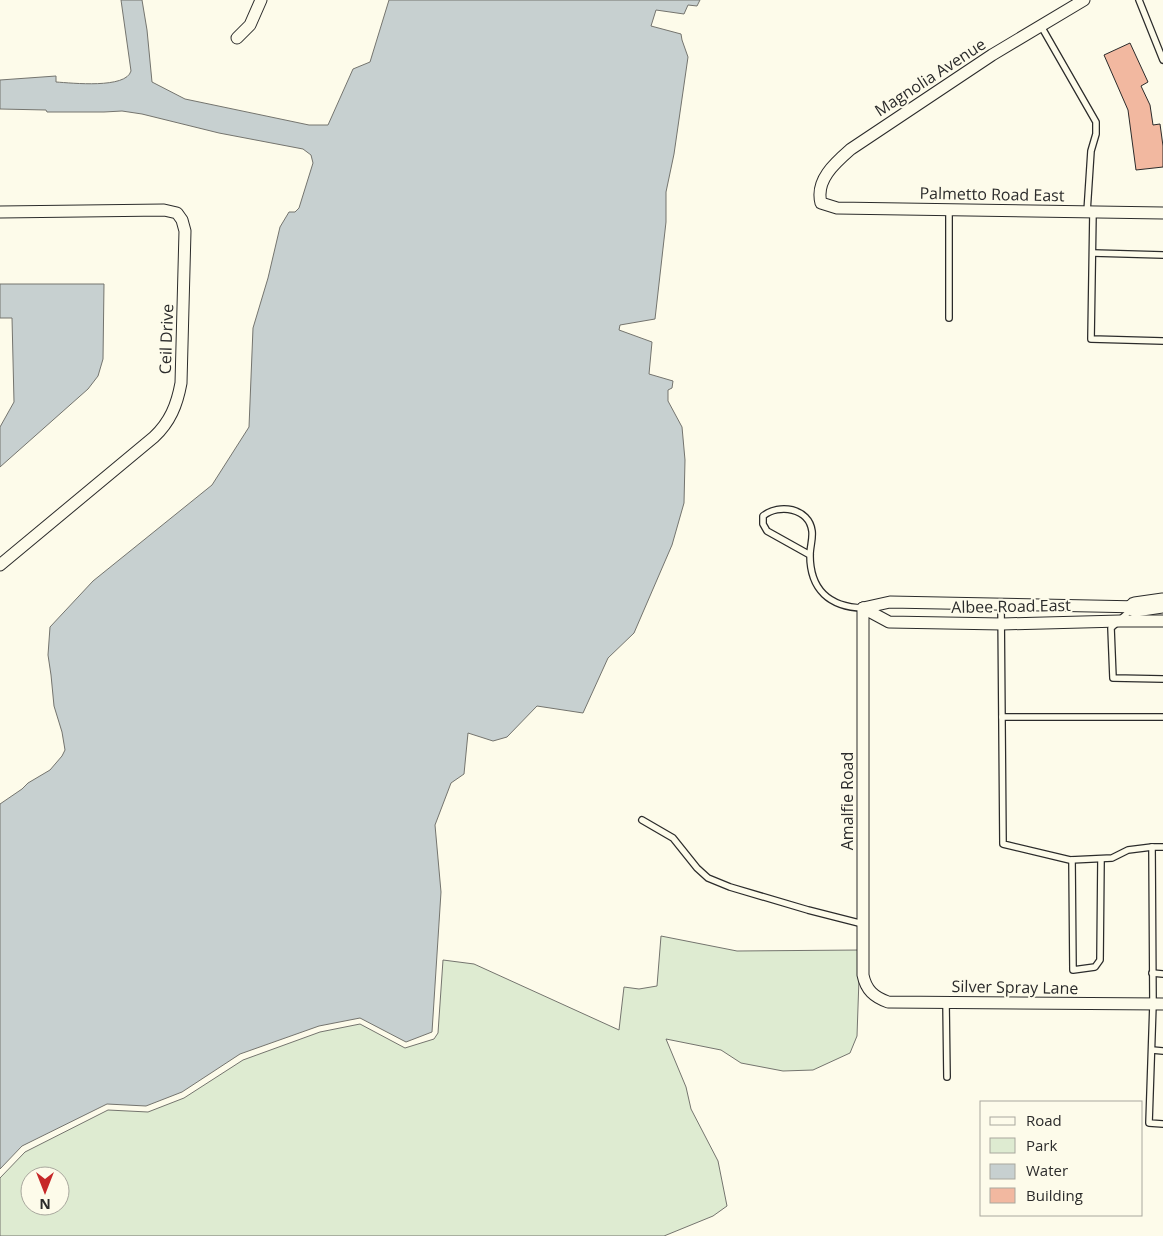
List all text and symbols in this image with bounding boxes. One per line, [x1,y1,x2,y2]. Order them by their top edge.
street label: Magnolia Avenue [870,33,990,121]
street label: Palmetto Road East [919,182,1065,206]
street label: Ceil Drive [154,303,178,375]
street label: Albee Road East [951,594,1071,618]
street label: Amalfie Road [836,752,858,850]
street label: Silver Spray Lane [951,975,1079,999]
legend [980,1101,1143,1216]
text: Road [1026,1110,1062,1130]
text: Park [1026,1135,1057,1155]
text: Water [1026,1160,1068,1180]
north arrow [20,1166,70,1216]
text: Building [1026,1185,1083,1205]
text: N [39,1195,51,1214]

